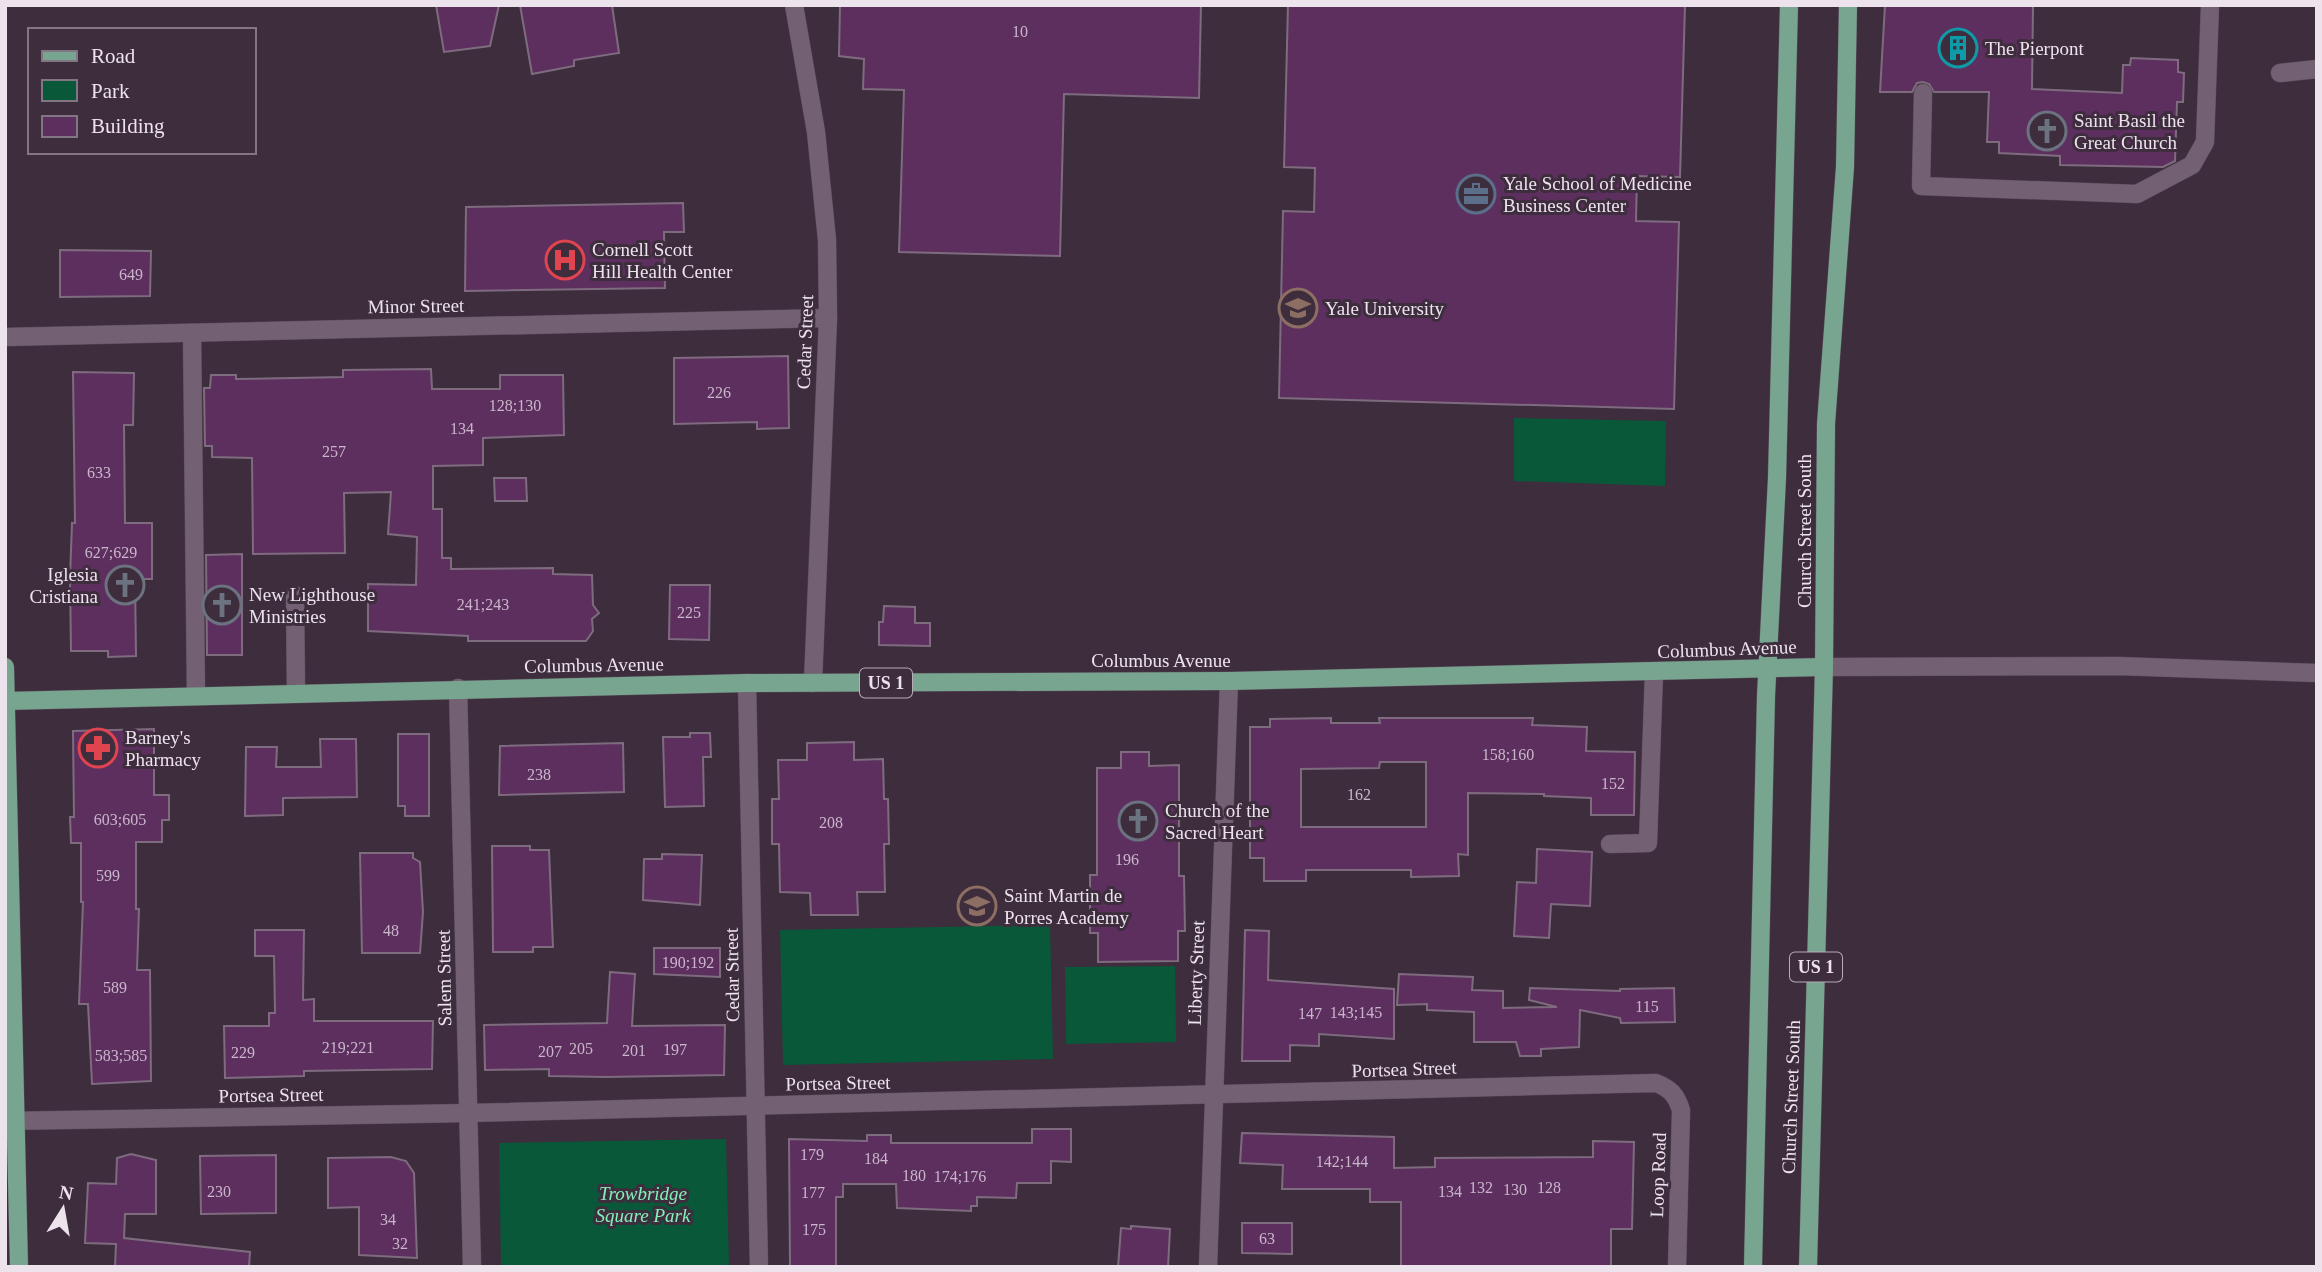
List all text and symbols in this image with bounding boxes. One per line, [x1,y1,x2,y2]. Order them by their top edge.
house number: 10 [1012,23,1028,40]
building icon: The Pierpont [1937,27,1979,69]
legend [28,28,256,154]
place label: The Pierpont [1985,38,2084,59]
text: Road [91,44,136,68]
text: Park [91,79,130,103]
church icon: Saint Basil the Great Church [2026,110,2068,152]
place label: Saint Basil the Great Church [2074,110,2185,153]
text: Building [91,114,165,138]
office icon: Yale School of Medicine Business Center [1455,173,1497,215]
place label: Yale School of Medicine Business Center [1503,173,1692,216]
hospital icon: Cornell Scott Hill Health Center [544,239,586,281]
place label: Cornell Scott Hill Health Center [592,239,733,282]
house number: 649 [119,266,143,283]
school or university icon: Yale University [1277,287,1319,329]
street label: Cedar Street [793,294,817,390]
street label: Minor Street [368,295,465,317]
place label: Yale University [1325,298,1444,319]
house number: 226 [707,384,731,401]
house number: 128;130 [489,397,541,414]
house number: 134 [450,420,474,437]
house number: 257 [322,443,346,460]
street label: Church Street South [1794,453,1815,608]
house number: 633 [87,464,111,481]
house number: 627;629 [85,544,137,561]
place label: Iglesia Cristiana [29,564,99,607]
church icon: Iglesia Cristiana [104,564,146,606]
church icon: New Lighthouse Ministries [201,584,243,626]
place label: New Lighthouse Ministries [249,584,375,627]
house number: 241;243 [457,596,509,613]
house number: 225 [677,604,701,621]
street label: Columbus Avenue [1657,636,1797,662]
street label: Columbus Avenue [1091,650,1231,671]
street label: Columbus Avenue [524,653,664,677]
road number: US 1 [860,668,912,698]
pharmacy icon: Barney's Pharmacy [77,727,119,769]
place label: Barney's Pharmacy [125,727,201,770]
house number: 158;160 [1482,746,1534,763]
house number: 238 [527,766,551,783]
house number: 152 [1601,775,1625,792]
house number: 162 [1347,786,1371,803]
church icon: Church of the Sacred Heart [1117,800,1159,842]
place label: Church of the Sacred Heart [1165,800,1269,843]
house number: 603;605 [94,811,146,828]
house number: 208 [819,814,843,831]
house number: 196 [1115,851,1139,868]
house number: 599 [96,867,120,884]
school or university icon: Saint Martin de Porres Academy [956,885,998,927]
place label: Saint Martin de Porres Academy [1004,885,1130,928]
street label: Liberty Street [1184,919,1208,1026]
house number: 48 [383,922,399,939]
street label: Cedar Street [721,927,743,1022]
street label: Salem Street [433,929,455,1026]
road number: US 1 [1790,952,1842,982]
house number: 190;192 [662,954,714,971]
house number: 589 [103,979,127,996]
house number: 115 [1635,998,1659,1015]
house number: 143;145 [1330,1004,1382,1021]
house number: 147 [1298,1005,1322,1022]
street label: Church Street South [1778,1019,1804,1174]
house number: 219;221 [322,1039,374,1056]
house number: 205 [569,1040,593,1057]
house number: 197 [663,1041,687,1058]
house number: 201 [622,1042,646,1059]
house number: 207 [538,1043,562,1060]
house number: 229 [231,1044,255,1061]
house number: 583;585 [95,1047,147,1064]
street label: Portsea Street [1351,1057,1458,1081]
street label: Portsea Street [785,1072,891,1094]
street label: Portsea Street [218,1084,324,1106]
street label: Loop Road [1646,1132,1670,1218]
house number: 179 [800,1146,824,1163]
house number: 184 [864,1150,888,1167]
house number: 142;144 [1316,1153,1368,1170]
house number: 180 [902,1167,926,1184]
house number: 174;176 [934,1168,986,1185]
north arrow [28,1174,98,1244]
house number: 132 [1469,1179,1493,1196]
house number: 128 [1537,1179,1561,1196]
text: N [57,1181,75,1204]
house number: 130 [1503,1181,1527,1198]
house number: 230 [207,1183,231,1200]
park label: Trowbridge Square Park [596,1183,691,1226]
house number: 134 [1438,1183,1462,1200]
house number: 177 [801,1184,825,1201]
house number: 34 [380,1211,396,1228]
house number: 175 [802,1221,826,1238]
house number: 63 [1259,1230,1275,1247]
house number: 32 [392,1235,408,1252]

